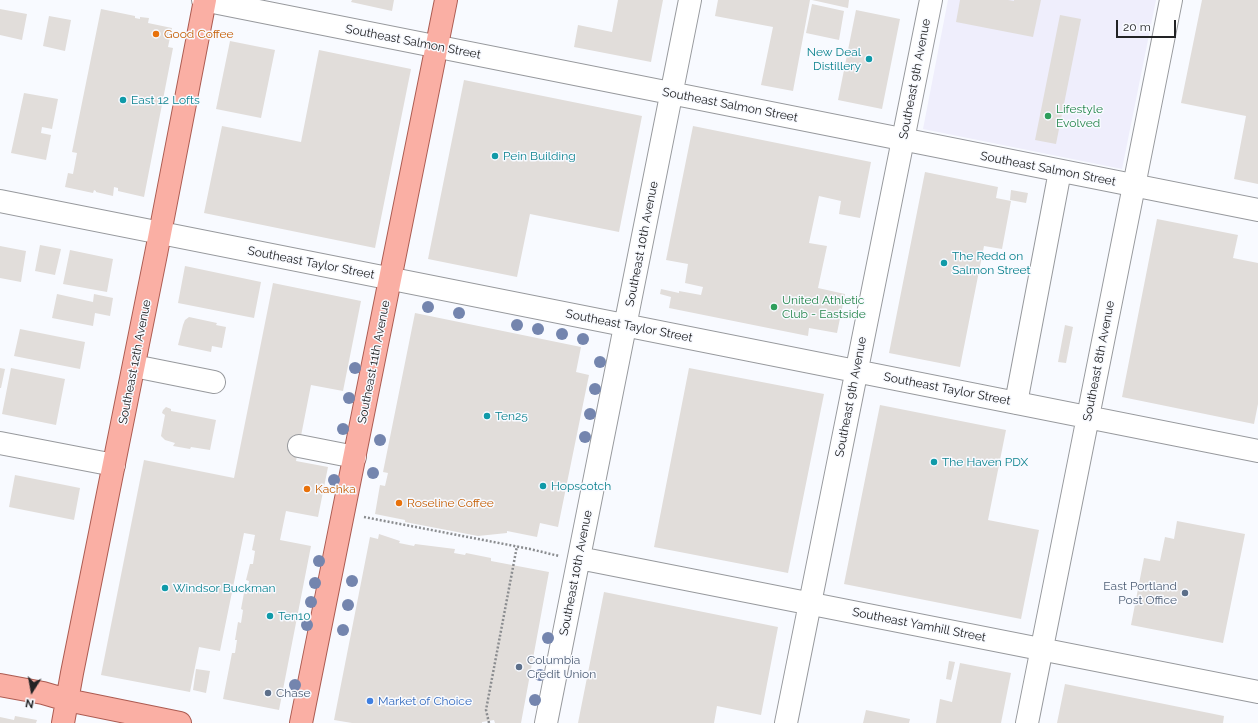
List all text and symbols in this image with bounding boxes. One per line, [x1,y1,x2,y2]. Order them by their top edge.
scale bar [1118,12,1178,38]
street label: Southeast 9th Avenue [896,18,934,140]
text: 20 m [1123,20,1151,34]
street label: Southeast Salmon Street [344,22,482,62]
place label: Good Coffee [164,27,234,41]
marker: Good Coffee [151,29,161,39]
place label: New Deal Distillery [807,45,861,73]
marker: New Deal Distillery [864,54,874,64]
street label: Southeast Salmon Street [661,85,799,125]
place label: East 12 Lofts [131,93,200,107]
marker: East 12 Lofts [118,95,128,105]
place label: Lifestyle Evolved [1056,102,1103,130]
marker: Lifestyle Evolved [1043,111,1053,121]
place label: Pein Building [503,149,576,163]
street label: Southeast Salmon Street [979,149,1117,189]
marker: Pein Building [490,151,500,161]
street label: Southeast 10th Avenue [623,180,661,308]
street label: Southeast Taylor Street [246,244,376,282]
place label: The Redd on Salmon Street [952,249,1031,277]
marker: The Redd on Salmon Street [939,258,949,268]
place label: United Athletic Club - Eastside [782,293,866,321]
street label: Southeast 12th Avenue [116,298,154,426]
street label: Southeast 11th Avenue [355,299,393,425]
street label: Southeast 8th Avenue [1080,300,1118,422]
marker: United Athletic Club - Eastside [769,302,779,312]
street label: Southeast Taylor Street [564,307,694,345]
street label: Southeast 9th Avenue [832,336,870,458]
street label: Southeast Taylor Street [882,370,1012,408]
place label: Ten25 [495,409,528,423]
marker: Ten25 [482,411,492,421]
place label: The Haven PDX [942,455,1028,469]
marker: The Haven PDX [929,457,939,467]
place label: Hopscotch [551,479,611,493]
marker: Hopscotch [538,481,548,491]
place label: Kachka [315,482,356,496]
marker: Kachka [302,484,312,494]
place label: Roseline Coffee [407,496,494,510]
marker: Roseline Coffee [394,498,404,508]
street label: Southeast 10th Avenue [557,509,595,637]
place label: East Portland Post Office [1103,579,1177,607]
place label: Windsor Buckman [173,581,275,595]
marker: Windsor Buckman [160,583,170,593]
marker: East Portland Post Office [1180,588,1190,598]
street label: Southeast Yamhill Street [851,605,987,645]
place label: Ten10 [278,609,310,623]
marker: Ten10 [265,611,275,621]
place label: Columbia Credit Union [527,653,596,681]
marker: Columbia Credit Union [514,662,524,672]
north arrow [12,671,52,711]
place label: Chase [276,686,311,700]
marker: Chase [263,688,273,698]
place label: Market of Choice [378,694,472,708]
text: N [24,696,35,710]
marker: Market of Choice [365,696,375,706]

